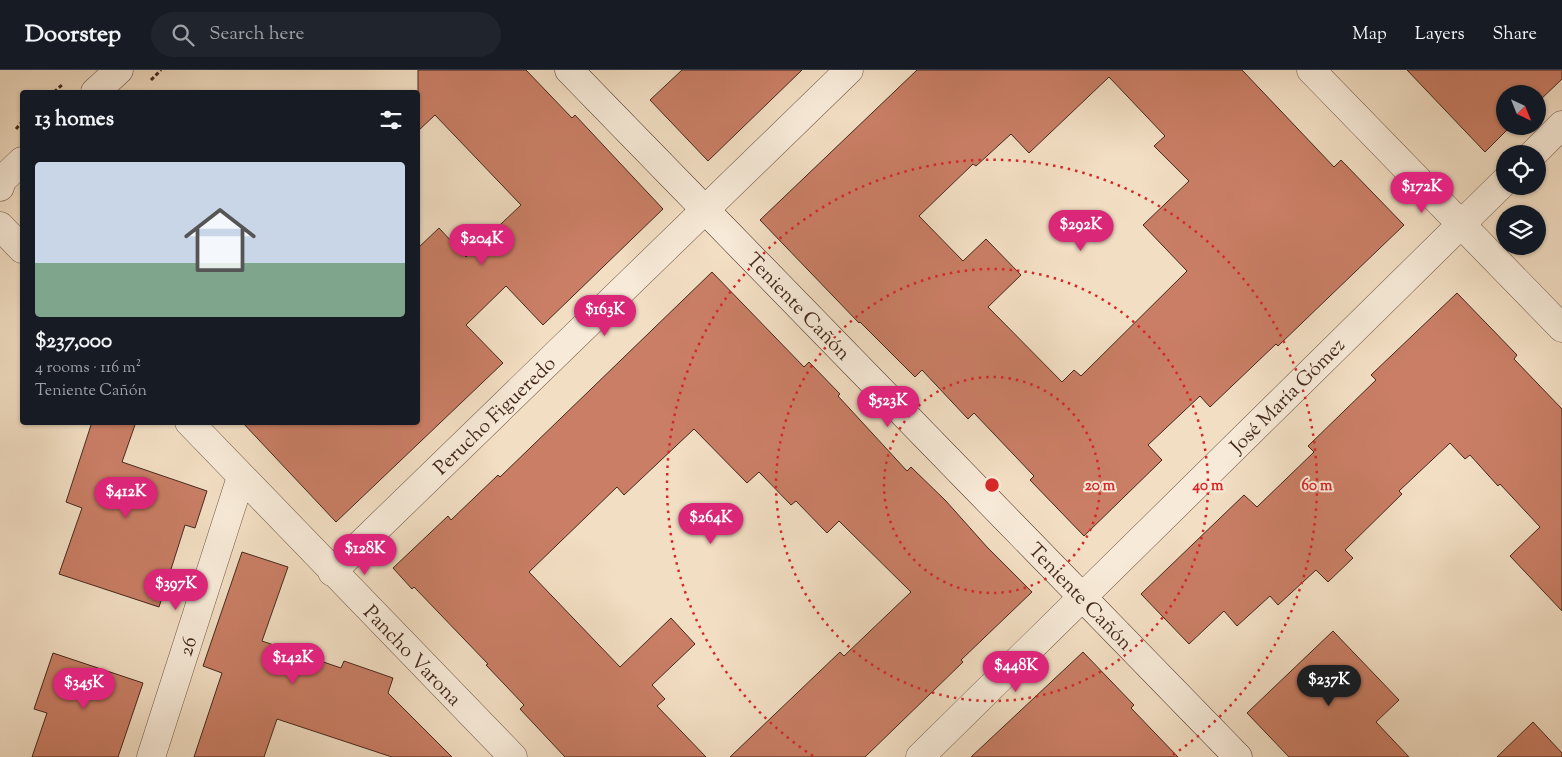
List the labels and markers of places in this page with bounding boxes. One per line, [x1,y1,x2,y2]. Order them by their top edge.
pin: $172K [1387,172,1457,214]
pin: $292K [1046,210,1116,252]
pin: $204K [447,224,517,266]
pin: $163K [570,294,640,337]
pin: $523K [853,386,923,428]
pin: $412K [91,476,161,519]
centre of rings [983,476,1001,494]
pin: $264K [676,502,746,545]
pin: $128K [330,534,400,576]
pin: $397K [141,568,211,611]
pin: $142K [258,642,328,685]
pin: $448K [981,650,1051,693]
pin: $237K [1294,664,1364,707]
pin: $345K [49,668,119,710]

